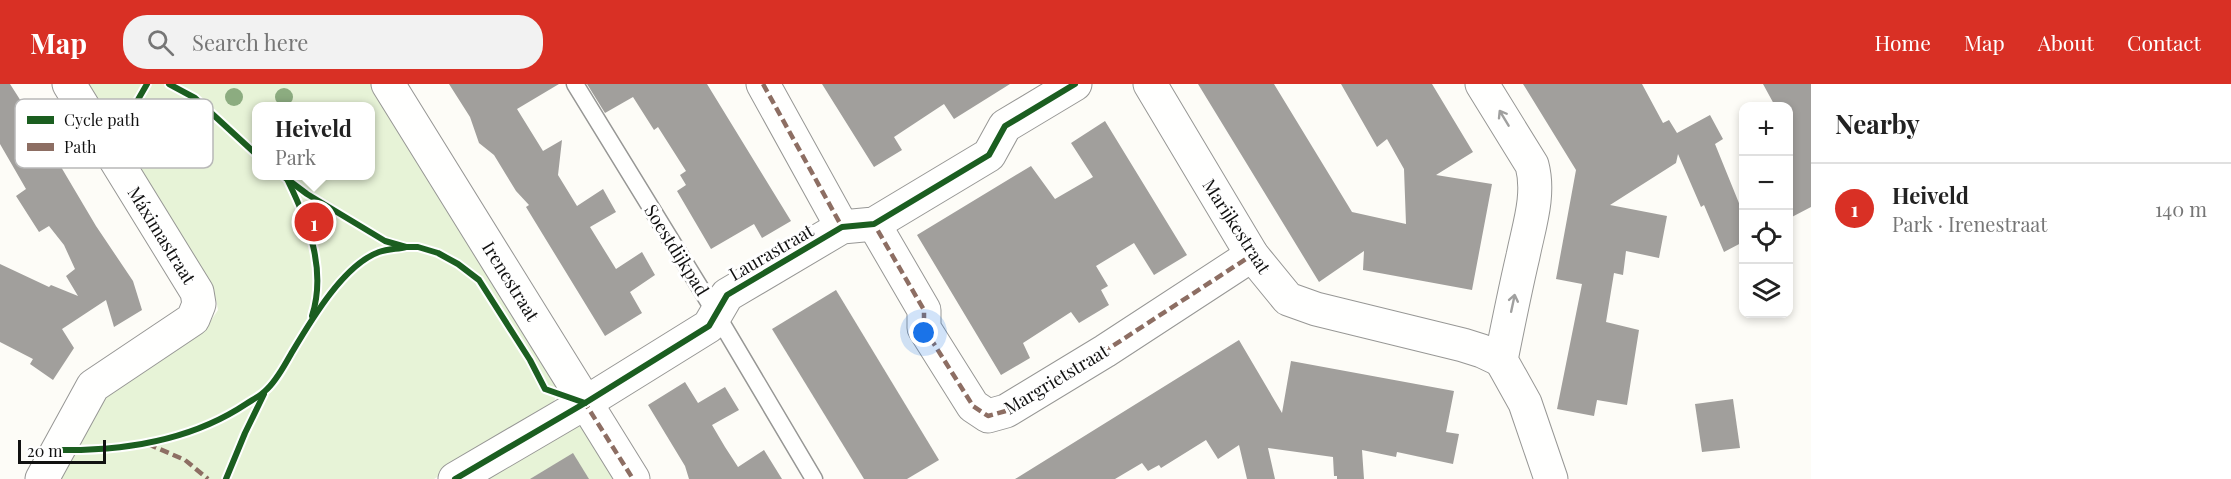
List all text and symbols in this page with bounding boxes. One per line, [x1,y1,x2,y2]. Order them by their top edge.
search box [123,15,543,69]
text: Map [30,24,87,61]
icon: search [144,26,177,59]
text: Search here [192,27,308,57]
text: Home [1875,28,1931,56]
text: Map [1964,28,2005,56]
text: About [2038,28,2094,56]
text: Contact [2127,28,2201,56]
legend [15,99,213,168]
popup [252,102,375,180]
map controls [1739,102,1793,318]
button: + [1739,102,1793,156]
text: Nearby [1835,106,1920,141]
text: Cycle path [64,109,140,130]
one-way arrow [1497,110,1509,127]
text: Heiveld [275,113,352,143]
text: Path [64,136,97,157]
text: Park [275,143,316,170]
button: − [1739,156,1793,210]
street label: Marijkestraat [1198,174,1277,278]
text: Heiveld [1892,180,1969,210]
street label: Máximastraat [122,182,202,289]
text: 1 [1851,195,1858,222]
text: 140 m [2155,195,2207,222]
pin: 1 [294,200,334,244]
street label: Soestdijkpad [639,200,715,301]
button: locate [1739,210,1793,264]
text: Park · Irenestraat [1892,210,2047,237]
street label: Laurastraat [724,218,818,286]
street label: Irenestraat [477,237,545,326]
button: layers [1739,264,1793,318]
one-way arrow [1508,293,1519,313]
your location [909,318,938,347]
street label: Margrietstraat [999,338,1113,420]
scale bar [18,437,106,464]
text: 20 m [27,440,62,461]

